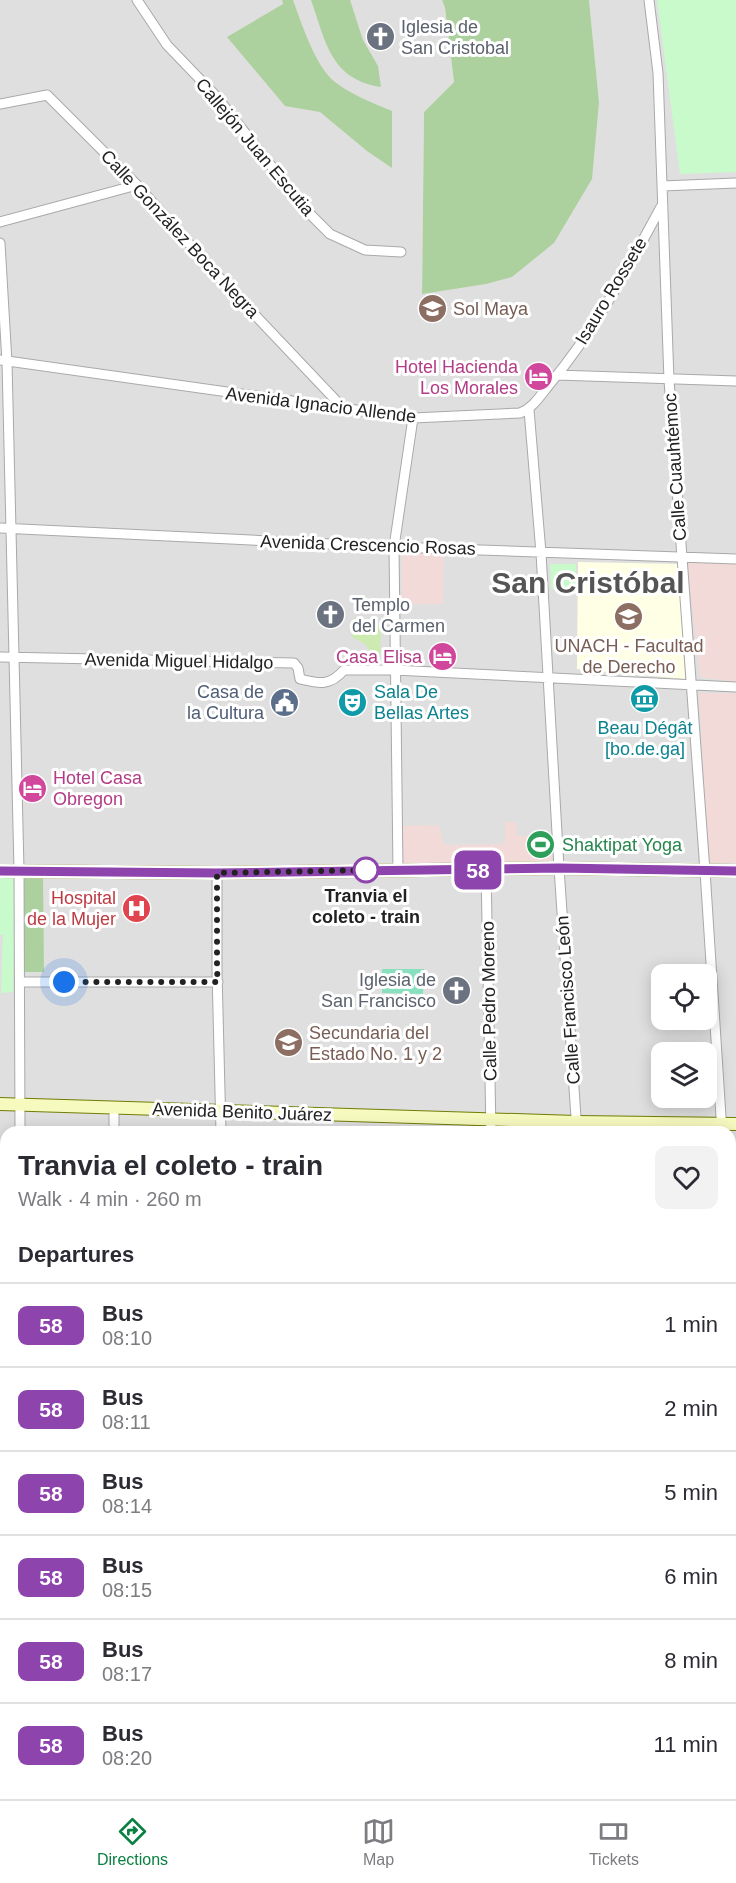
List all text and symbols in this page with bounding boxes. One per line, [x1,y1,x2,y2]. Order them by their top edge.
place label: Iglesia de San Cristobal [401,17,509,58]
church icon: Iglesia de San Cristobal [364,21,396,53]
street label: Callejón Juan Escutia [192,74,319,220]
street label: Calle González Boca Negra [97,146,264,323]
street label: Isauro Rossete [571,234,651,348]
school or university icon: Sol Maya [416,293,448,325]
place label: Sol Maya [453,299,529,319]
place label: Hotel Hacienda Los Morales [395,357,519,398]
hotel icon: Hotel Hacienda Los Morales [523,361,555,393]
street label: Avenida Ignacio Allende [225,383,417,427]
street label: Calle Cuauhtémoc [660,392,690,542]
street label: Avenida Crescencio Rosas [260,531,476,559]
district label: San Cristóbal [491,566,685,599]
place label: Templo del Carmen [352,595,445,636]
church icon: Templo del Carmen [315,599,347,631]
school or university icon: UNACH - Facultad de Derecho [613,601,645,633]
place label: UNACH - Facultad de Derecho [554,636,704,677]
hotel icon: Casa Elisa [427,641,459,673]
place label: Casa Elisa [336,647,423,667]
street label: Avenida Miguel Hidalgo [84,649,274,673]
place label: Casa de la Cultura [187,682,265,723]
place label: Sala De Bellas Artes [374,682,469,723]
museum icon: Beau Dégât [bo.de.ga] [629,683,661,715]
public building icon: Casa de la Cultura [269,686,301,718]
theatre icon: Sala De Bellas Artes [337,686,369,718]
place label: Beau Dégât [bo.de.ga] [597,718,693,759]
place label: Hotel Casa Obregon [53,768,143,809]
hotel icon: Hotel Casa Obregon [16,772,48,804]
sports icon: Shaktipat Yoga [525,829,557,861]
place label: Shaktipat Yoga [562,835,683,855]
line badge: 58 [451,850,505,890]
marker: Tranvia el coleto - train [353,857,379,883]
text: 58 [466,859,490,882]
place label: Tranvia el coleto - train [312,886,420,927]
place label: Hospital de la Mujer [27,888,116,929]
hospital icon: Hospital de la Mujer [121,892,153,924]
street label: Calle Francisco León [552,915,584,1085]
street label: Calle Pedro Moreno [478,921,500,1081]
map controls [651,964,717,1108]
button: locate [651,964,717,1030]
your location [49,967,79,997]
place label: Iglesia de San Francisco [321,970,436,1011]
church icon: Iglesia de San Francisco [441,974,473,1006]
place label: Secundaria del Estado No. 1 y 2 [309,1023,442,1064]
school or university icon: Secundaria del Estado No. 1 y 2 [272,1027,304,1059]
button: layers [651,1042,717,1108]
street label: Avenida Benito Juárez [152,1099,332,1125]
button: heart [655,1146,718,1209]
text: Tranvia el coleto - train [18,1150,323,1181]
text: Walk · 4 min · 260 m [18,1188,202,1210]
text: Departures [18,1242,134,1267]
text: Bus [102,1301,144,1326]
text: 1 min [664,1312,718,1337]
text: 58 [39,1314,63,1337]
text: 08:10 [102,1327,152,1349]
text: Bus [102,1385,144,1410]
text: 2 min [664,1396,718,1421]
text: 58 [39,1398,63,1421]
text: 08:11 [102,1411,151,1433]
text: Bus [102,1469,144,1494]
text: 5 min [664,1480,718,1505]
text: 58 [39,1482,63,1505]
text: 08:14 [102,1495,152,1517]
text: Bus [102,1553,144,1578]
text: 6 min [664,1564,718,1589]
text: 58 [39,1566,63,1589]
text: 08:15 [102,1579,152,1601]
text: Bus [102,1637,144,1662]
text: 8 min [664,1648,718,1673]
text: 58 [39,1650,63,1673]
text: 08:17 [102,1663,152,1685]
text: Bus [102,1721,144,1746]
text: 11 min [654,1732,718,1757]
text: 58 [39,1734,63,1757]
text: 08:20 [102,1747,152,1769]
tab: Directions [97,1815,168,1869]
tab: Map [362,1815,395,1869]
tab: Tickets [589,1815,639,1869]

